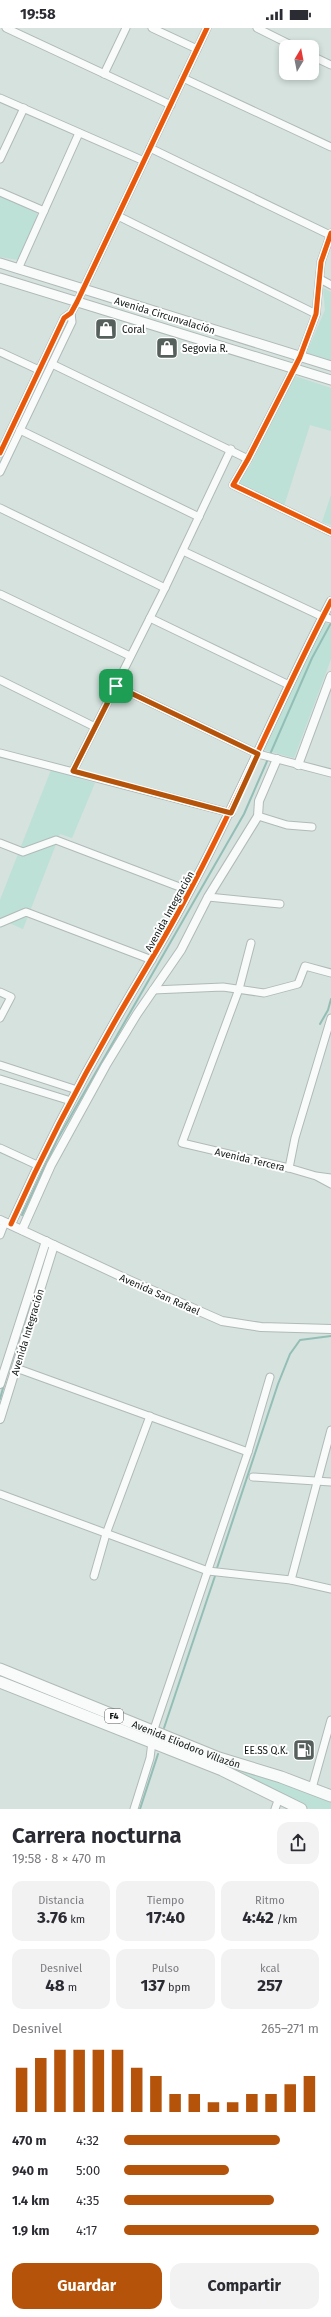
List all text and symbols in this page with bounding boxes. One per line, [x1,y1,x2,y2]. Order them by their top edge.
text: 19:58 [20,5,56,23]
north arrow [279,40,319,80]
map controls [279,40,319,80]
street label: Avenida Circunvalación [113,295,217,337]
shop icon: Coral [93,316,119,342]
place label: Coral [122,324,145,336]
shop icon: Segovia R. [154,335,180,361]
place label: Segovia R. [182,343,228,355]
pin [99,669,133,703]
icon: arrive [105,675,127,697]
street label: Avenida Integración [143,869,197,954]
street label: Avenida Tercera [214,1146,286,1174]
street label: Avenida San Rafael [118,1272,202,1318]
street label: Avenida Integración [9,1288,47,1377]
road number: F4 [105,1709,123,1723]
street label: Avenida Eliodoro Villazón [130,1718,242,1771]
fuel station icon: EE.SS Q.K. [291,1737,317,1763]
place label: EE.SS Q.K. [244,1745,288,1757]
text: Carrera nocturna [12,1822,182,1849]
button: share [277,1822,319,1864]
text: 19:58 · 8 × 470 m [12,1851,106,1866]
text: Distancia [38,1894,84,1907]
text: Tiempo [147,1894,184,1907]
text: Ritmo [255,1894,285,1907]
text: 3.76 [37,1907,67,1928]
text: 17:40 [146,1907,185,1928]
text: 4:42 [242,1907,274,1928]
text: km [67,1913,85,1926]
text: /km [274,1913,298,1926]
text: Desnivel [40,1962,82,1975]
text: Pulso [152,1962,179,1975]
text: kcal [260,1962,280,1975]
text: 48 [45,1975,65,1996]
text: 137 [140,1975,165,1996]
text: 257 [257,1975,283,1996]
text: m [65,1981,77,1994]
text: bpm [165,1981,191,1994]
text: Desnivel [12,2021,62,2036]
text: 265–271 m [261,2021,319,2036]
text: 470 m [12,2133,47,2148]
text: 4:32 [76,2133,99,2148]
text: 940 m [12,2163,48,2178]
text: 5:00 [76,2163,100,2178]
text: 1.4 km [12,2193,49,2208]
text: 4:35 [76,2193,99,2208]
text: 1.9 km [12,2223,49,2238]
text: 4:17 [76,2223,97,2238]
button: Guardar [12,2263,162,2309]
button: Compartir [170,2263,319,2309]

